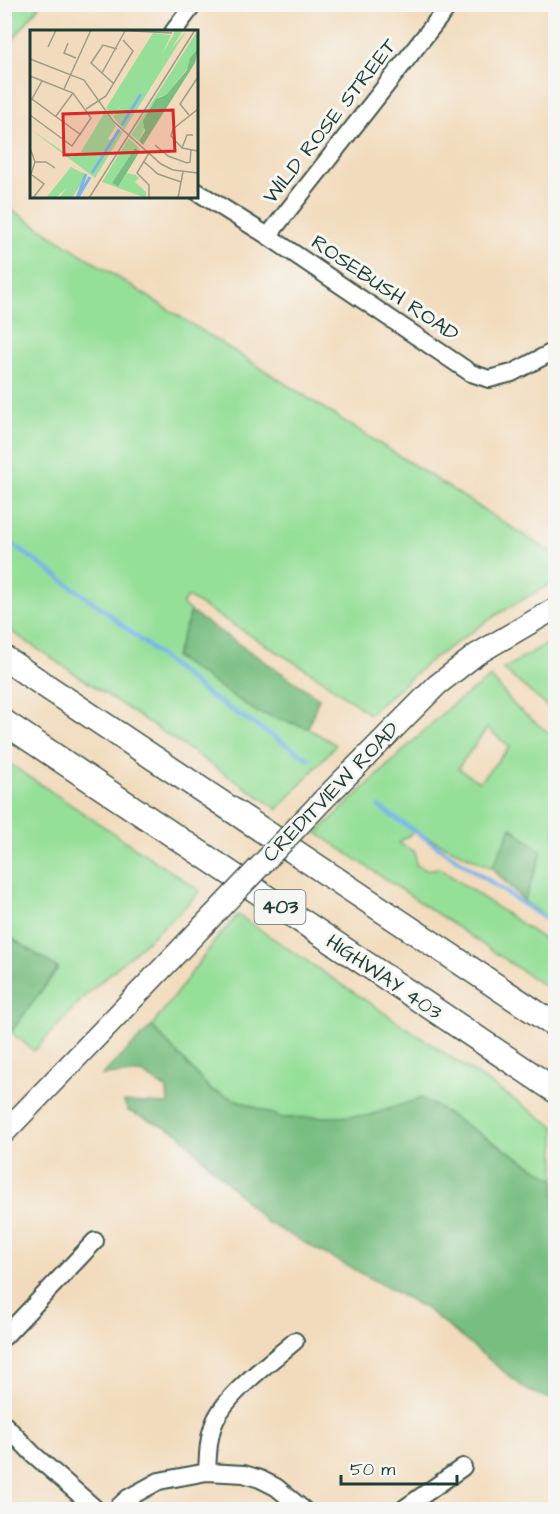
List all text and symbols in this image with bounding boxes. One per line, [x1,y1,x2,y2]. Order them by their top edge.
inset map [30,30,198,198]
street label: WILD ROSE STREET [256,32,404,210]
street label: ROSEBUSH ROAD [305,228,465,348]
street label: CREDITVIEW ROAD [256,715,406,869]
road number: 403 [254,890,306,924]
street label: HIGHWAY 403 [320,927,448,1027]
scale bar [341,1448,456,1486]
text: 50 m [350,1457,395,1482]

